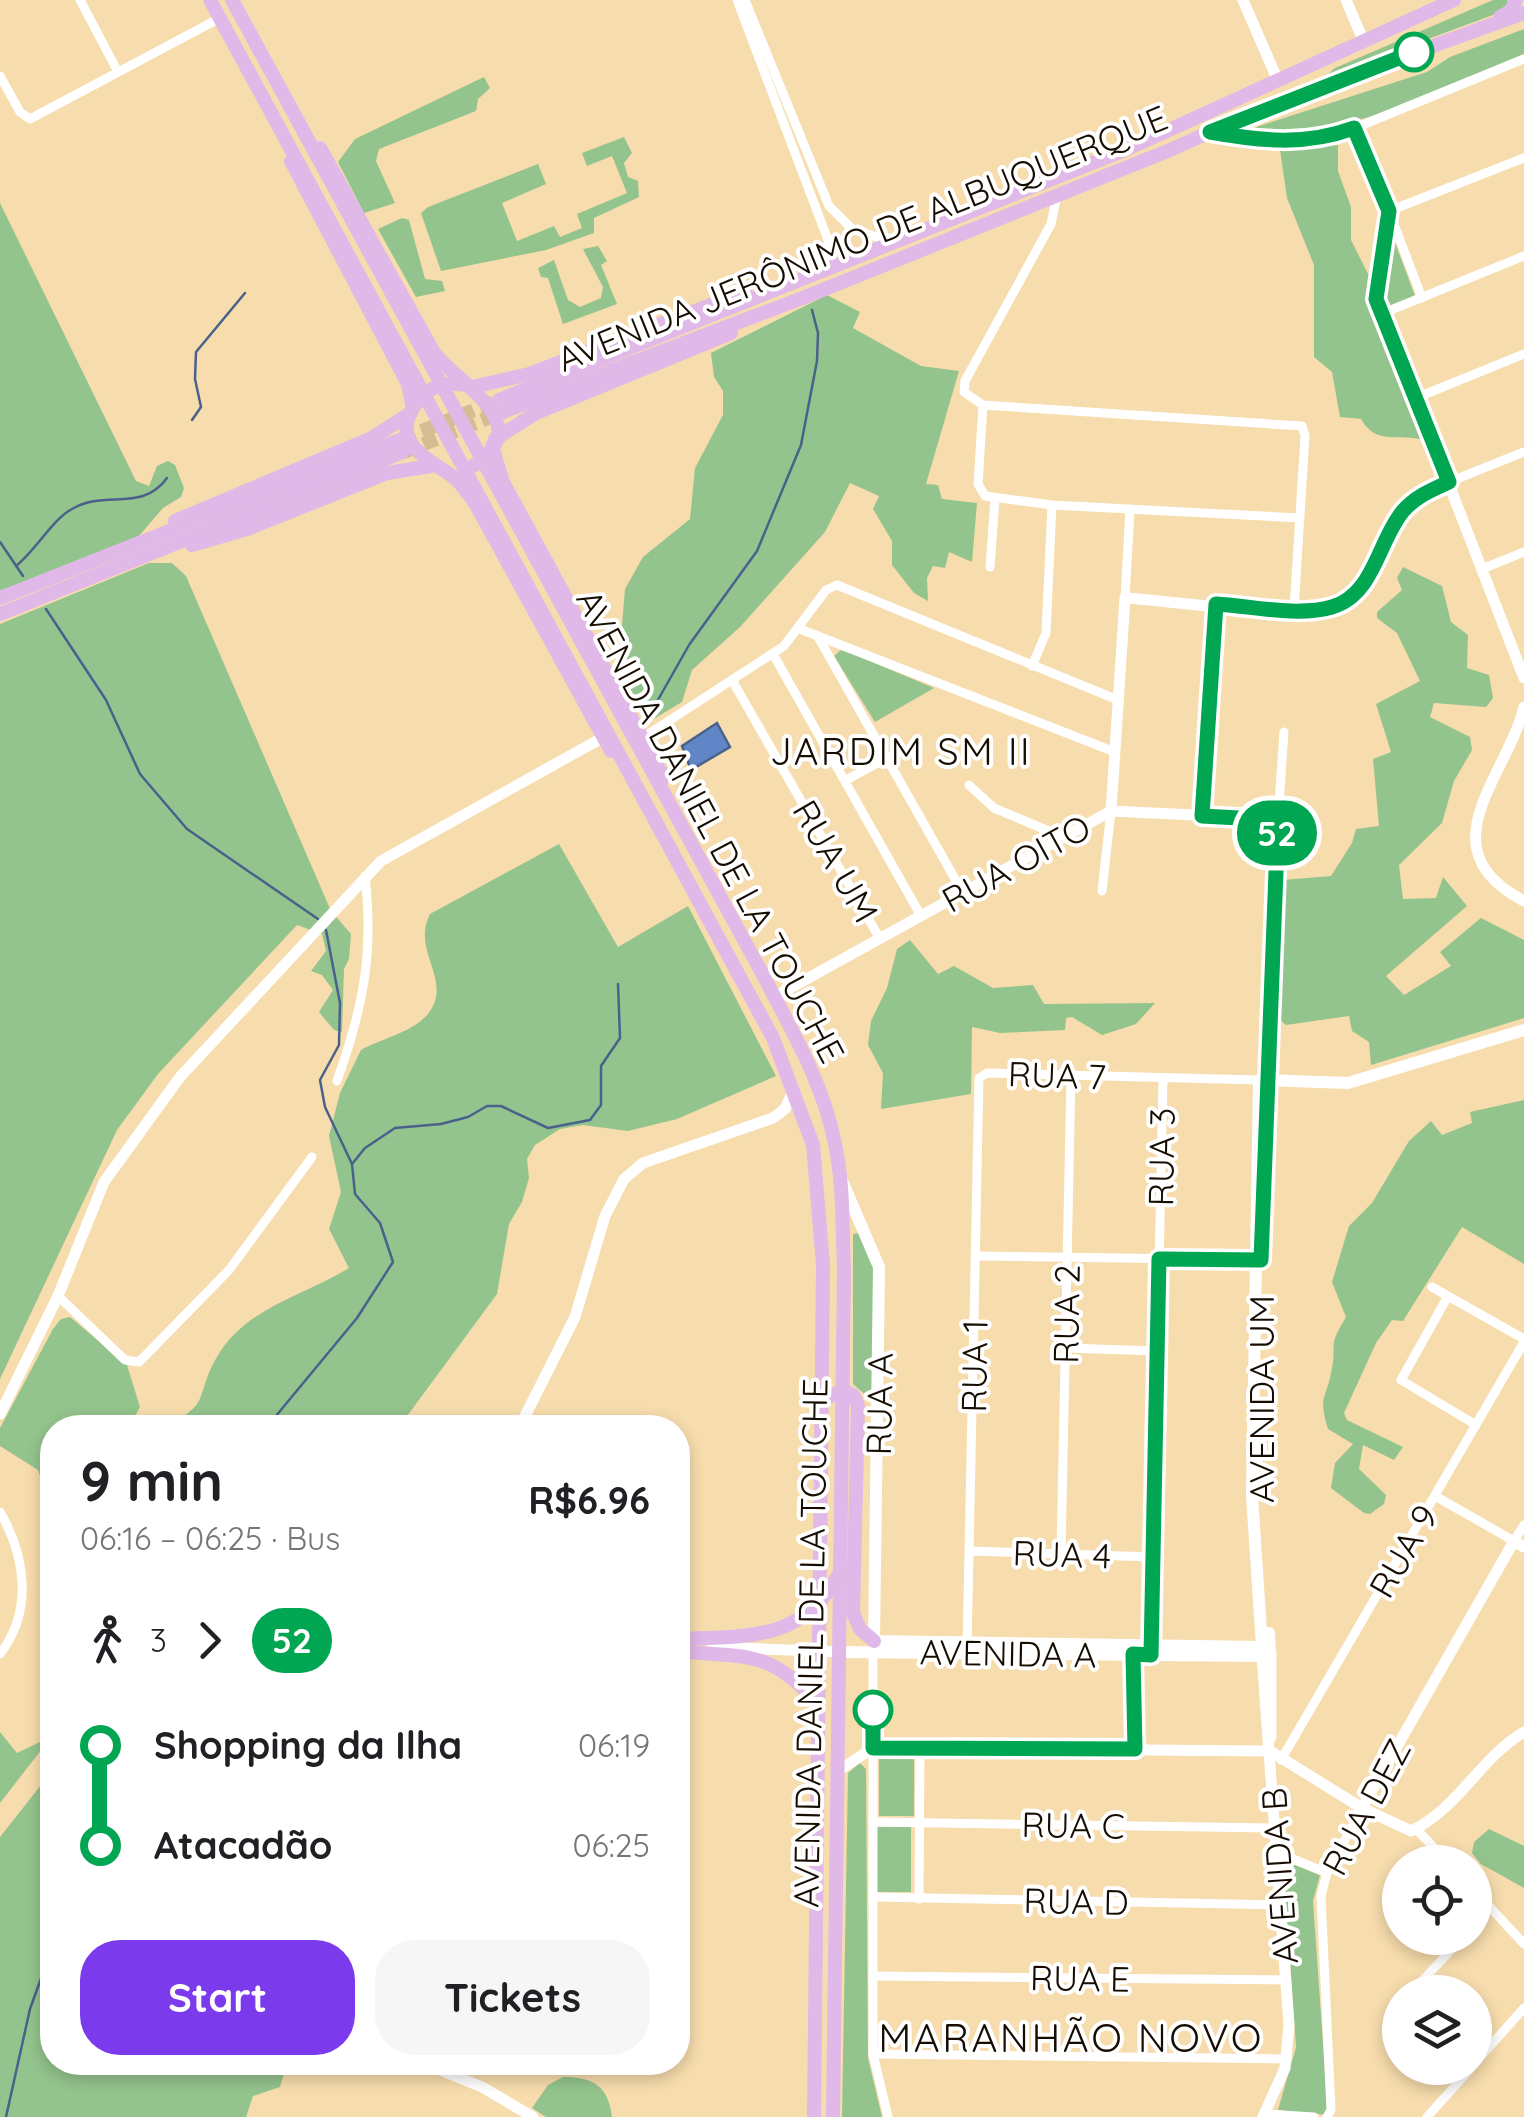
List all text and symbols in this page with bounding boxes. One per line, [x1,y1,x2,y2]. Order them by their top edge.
unlabelled marker [1395,33,1433,71]
street label: AVENIDA JERÔNIMO DE ALBUQUERQUE [550,95,1174,381]
street label: AVENIDA DANIEL DE LA TOUCHE [567,582,855,1070]
district label: JARDIM SM II [770,727,1032,775]
street label: RUA UM [783,792,889,930]
line badge: 52 [1232,800,1322,866]
street label: RUA OITO [934,804,1098,922]
text: 52 [1257,811,1297,855]
street label: RUA 7 [1007,1051,1107,1099]
street label: RUA 3 [1138,1107,1184,1207]
street label: RUA 2 [1043,1264,1089,1364]
street label: AVENIDA UM [1239,1295,1283,1503]
street label: RUA 1 [951,1319,997,1413]
street label: RUA A [856,1352,902,1456]
street label: AVENIDA DANIEL DE LA TOUCHE [783,1378,837,1908]
text: 9 min [80,1446,223,1515]
text: R$6.96 [528,1476,650,1524]
street label: RUA 9 [1359,1497,1447,1605]
text: 06:16 – 06:25 · Bus [80,1518,340,1558]
street label: RUA 4 [1012,1530,1112,1578]
icon: walk [80,1613,135,1668]
icon: forward [182,1613,237,1668]
text: 52 [272,1618,312,1662]
text: 3 [150,1620,167,1660]
street label: AVENIDA A [919,1629,1097,1677]
unlabelled marker [854,1691,892,1729]
text: Shopping da Ilha [154,1721,462,1769]
text: 06:19 [578,1725,650,1765]
street label: RUA DEZ [1312,1731,1420,1883]
street label: AVENIDA B [1251,1786,1307,1966]
street label: RUA C [1021,1802,1125,1848]
text: Atacadão [154,1821,333,1869]
text: 06:25 [573,1825,650,1865]
map controls [1382,1845,1492,2085]
button: locate [1382,1845,1492,1955]
street label: RUA D [1023,1878,1129,1924]
button: Start [80,1940,355,2055]
button: Tickets [375,1940,650,2055]
street label: RUA E [1030,1955,1130,2001]
button: layers [1382,1975,1492,2085]
district label: MARANHÃO NOVO [878,2012,1264,2062]

